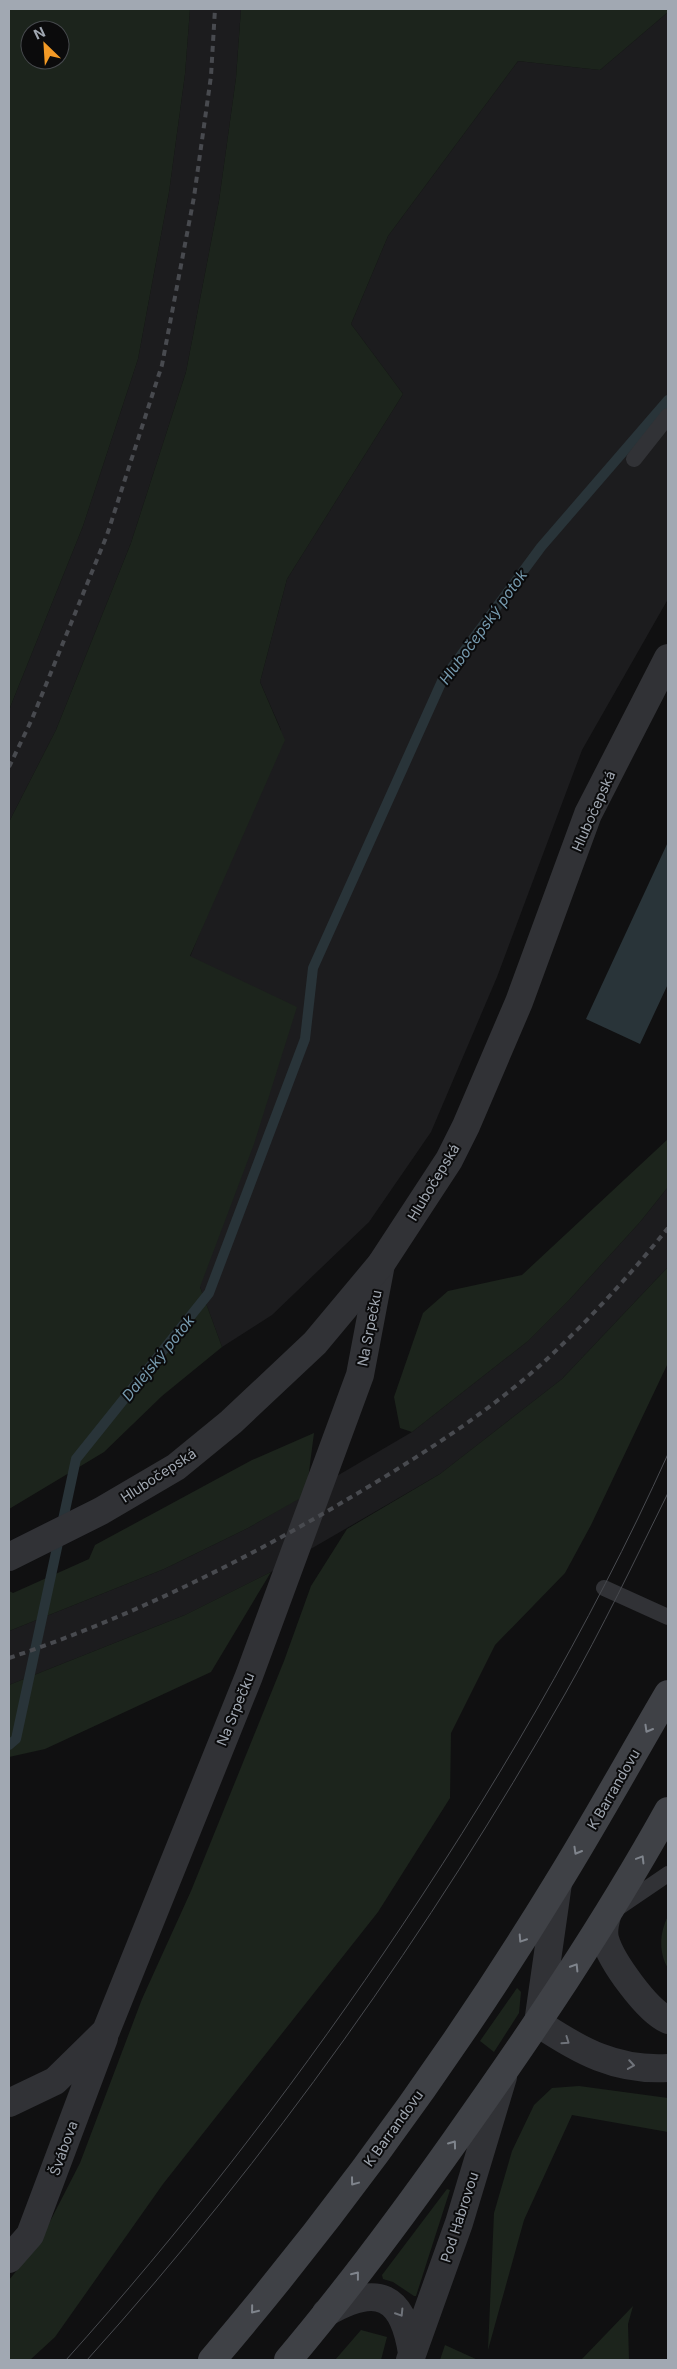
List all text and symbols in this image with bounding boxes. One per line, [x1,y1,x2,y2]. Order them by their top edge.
north arrow [20,20,70,70]
text: N [31,23,48,43]
water label: Hlubočepský potok [435,565,531,688]
street label: Hlubočepská [568,768,618,854]
street label: Hlubočepská [403,1140,463,1224]
street label: Na Srpečku [353,1288,385,1368]
water label: Dalejský potok [118,1311,199,1405]
street label: Hlubočepská [117,1444,199,1506]
street label: Na Srpečku [213,1670,257,1748]
one-way arrow [644,1723,654,1732]
street label: K Barrandovu [583,1746,643,1832]
one-way arrow [573,1845,583,1854]
one-way arrow [635,1856,645,1865]
one-way arrow [519,1934,528,1943]
one-way arrow [569,1964,578,1973]
one-way arrow [561,2035,570,2045]
one-way arrow [627,2060,636,2070]
street label: K Barrandovu [360,2087,426,2169]
street label: Švábova [45,2118,81,2178]
one-way arrow [447,2140,456,2150]
street label: Pod Habrovou [436,2170,482,2264]
one-way arrow [351,2176,360,2186]
one-way arrow [351,2271,360,2280]
one-way arrow [250,2304,259,2313]
one-way arrow [394,2308,404,2317]

